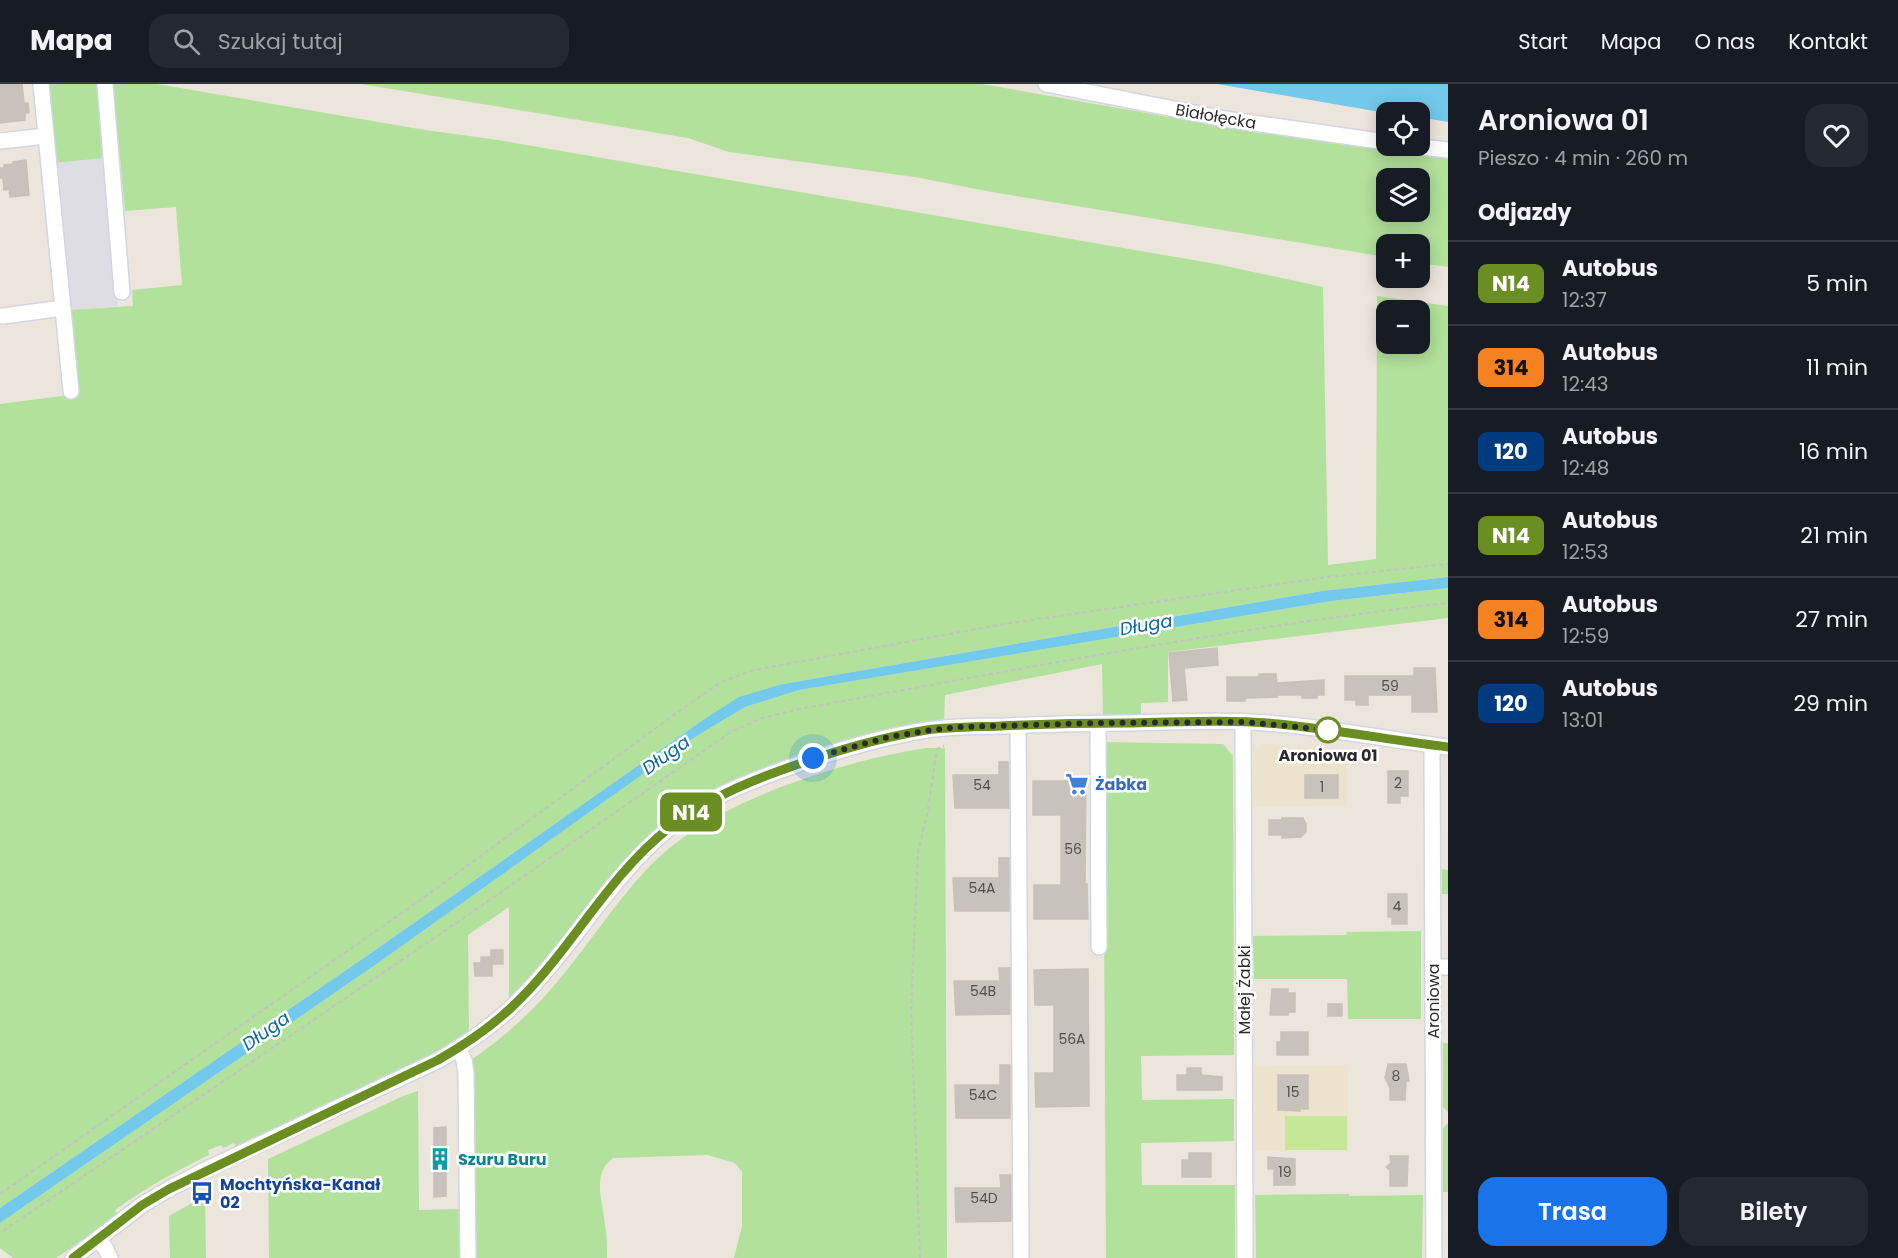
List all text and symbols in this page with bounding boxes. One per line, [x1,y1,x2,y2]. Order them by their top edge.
search box [149,14,569,68]
text: Mapa [30,21,113,60]
icon: search [170,25,203,58]
text: Szukaj tutaj [218,26,343,57]
text: Start [1518,27,1568,56]
text: Mapa [1601,27,1662,56]
text: O nas [1695,27,1755,56]
text: Kontakt [1788,27,1868,56]
street label: Białołęcka [1174,98,1258,135]
text: Aroniowa 01 [1478,101,1649,140]
map controls [1376,102,1430,354]
button: locate [1376,102,1430,156]
button: heart [1805,104,1868,167]
text: Pieszo · 4 min · 260 m [1478,144,1688,172]
button: layers [1376,168,1430,222]
text: Odjazdy [1478,197,1571,228]
button: + [1376,234,1430,288]
text: Autobus [1562,253,1658,284]
text: 5 min [1806,268,1868,299]
text: N14 [1492,269,1530,298]
text: 12:37 [1562,286,1607,314]
button: − [1376,300,1430,354]
text: Autobus [1562,337,1658,368]
text: 11 min [1806,352,1868,383]
text: 314 [1494,353,1528,382]
text: 12:43 [1562,370,1609,398]
text: Autobus [1562,421,1658,452]
text: 16 min [1799,436,1868,467]
text: 120 [1494,437,1528,466]
text: 12:48 [1562,454,1609,482]
text: Autobus [1562,505,1658,536]
text: 21 min [1800,520,1868,551]
text: N14 [1492,521,1530,550]
text: 12:53 [1562,538,1609,566]
text: Autobus [1562,589,1658,620]
text: 27 min [1795,604,1868,635]
text: 314 [1494,605,1528,634]
water label: Długa [1118,608,1174,641]
text: 12:59 [1562,622,1609,650]
text: Autobus [1562,673,1658,704]
house number: 59 [1381,676,1399,696]
text: 29 min [1793,688,1868,719]
text: 120 [1494,689,1528,718]
text: 13:01 [1562,706,1603,734]
marker: Aroniowa 01 [1315,717,1341,743]
water label: Długa [637,729,695,780]
your location [798,743,828,773]
place label: Aroniowa 01 [1278,744,1378,767]
supermarket icon: Żabka [1064,771,1090,797]
place label: Żabka [1095,773,1147,796]
house number: 2 [1394,773,1402,793]
house number: 54 [973,775,991,795]
house number: 1 [1320,777,1324,797]
line badge: N14 [656,792,726,832]
text: N14 [672,798,710,827]
house number: 56 [1064,839,1082,859]
house number: 54A [968,878,996,898]
house number: 4 [1393,896,1402,916]
street label: Małej Żabki [1233,945,1256,1035]
street label: Aroniowa [1422,963,1445,1039]
house number: 54B [970,981,996,1001]
water label: Długa [237,1005,295,1056]
house number: 56A [1058,1029,1086,1049]
house number: 8 [1392,1066,1401,1086]
house number: 15 [1286,1082,1300,1102]
house number: 54C [969,1085,997,1105]
building icon: Szuru Buru [427,1146,453,1172]
place label: Szuru Buru [458,1148,547,1171]
house number: 19 [1278,1162,1292,1182]
place label: Mochtyńska-Kanał 02 [220,1173,381,1214]
button: Trasa [1478,1177,1667,1246]
button: Bilety [1679,1177,1868,1246]
bus stop icon: Mochtyńska-Kanał 02 [189,1180,215,1206]
house number: 54D [970,1188,998,1208]

